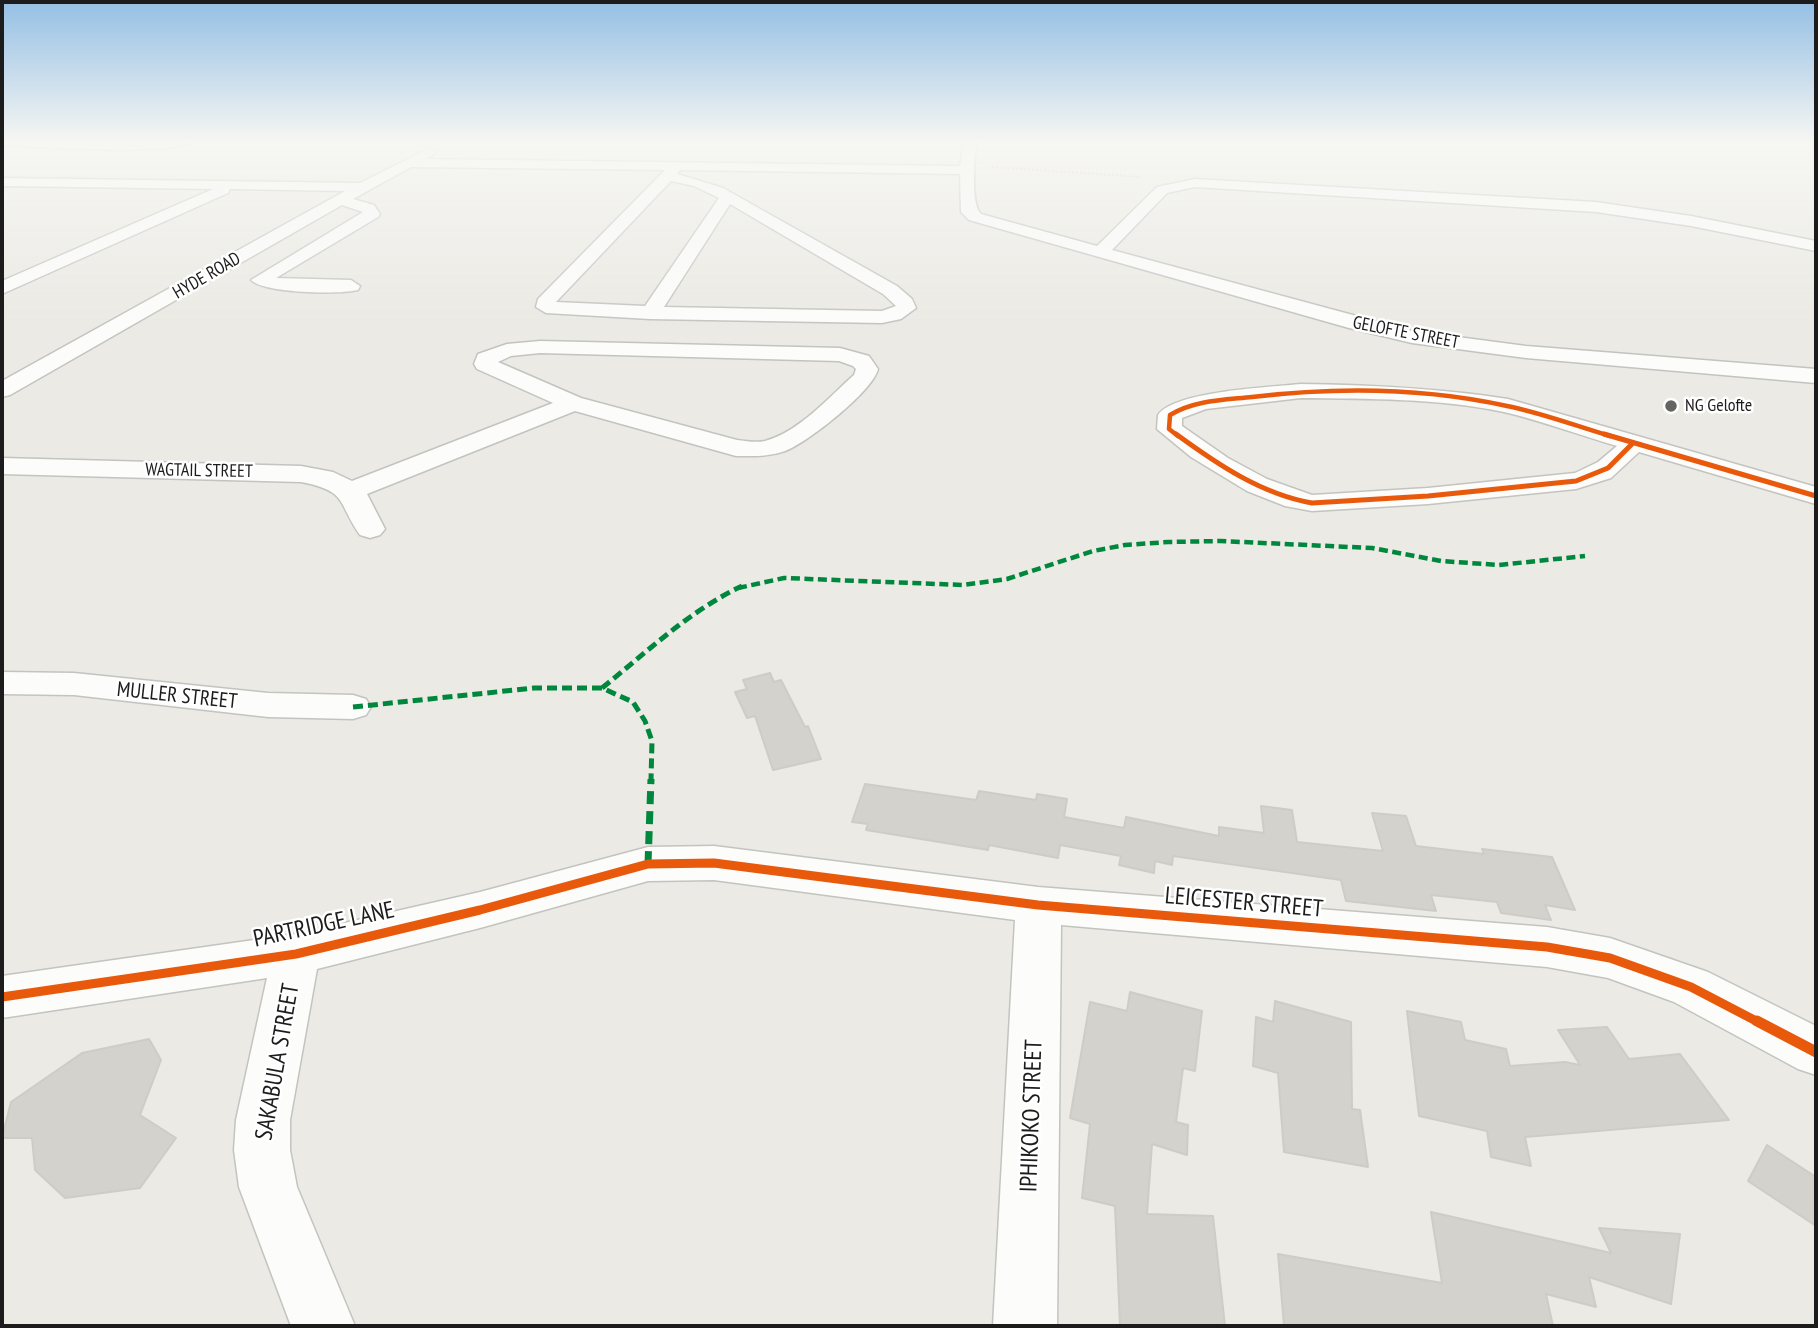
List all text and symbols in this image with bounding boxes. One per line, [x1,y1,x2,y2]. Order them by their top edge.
street label: HYDE ROAD [169,248,245,304]
street label: GELOFTE STREET [1351,312,1461,354]
place label: NG Gelofte [1685,395,1752,417]
marker: NG Gelofte [1663,398,1679,414]
street label: WAGTAIL STREET [145,459,253,483]
street label: MULLER STREET [115,677,239,715]
street label: LEICESTER STREET [1164,882,1324,924]
street label: PARTRIDGE LANE [251,896,397,954]
street label: SAKABULA STREET [250,981,306,1143]
street label: IPHIKOKO STREET [1015,1039,1049,1193]

